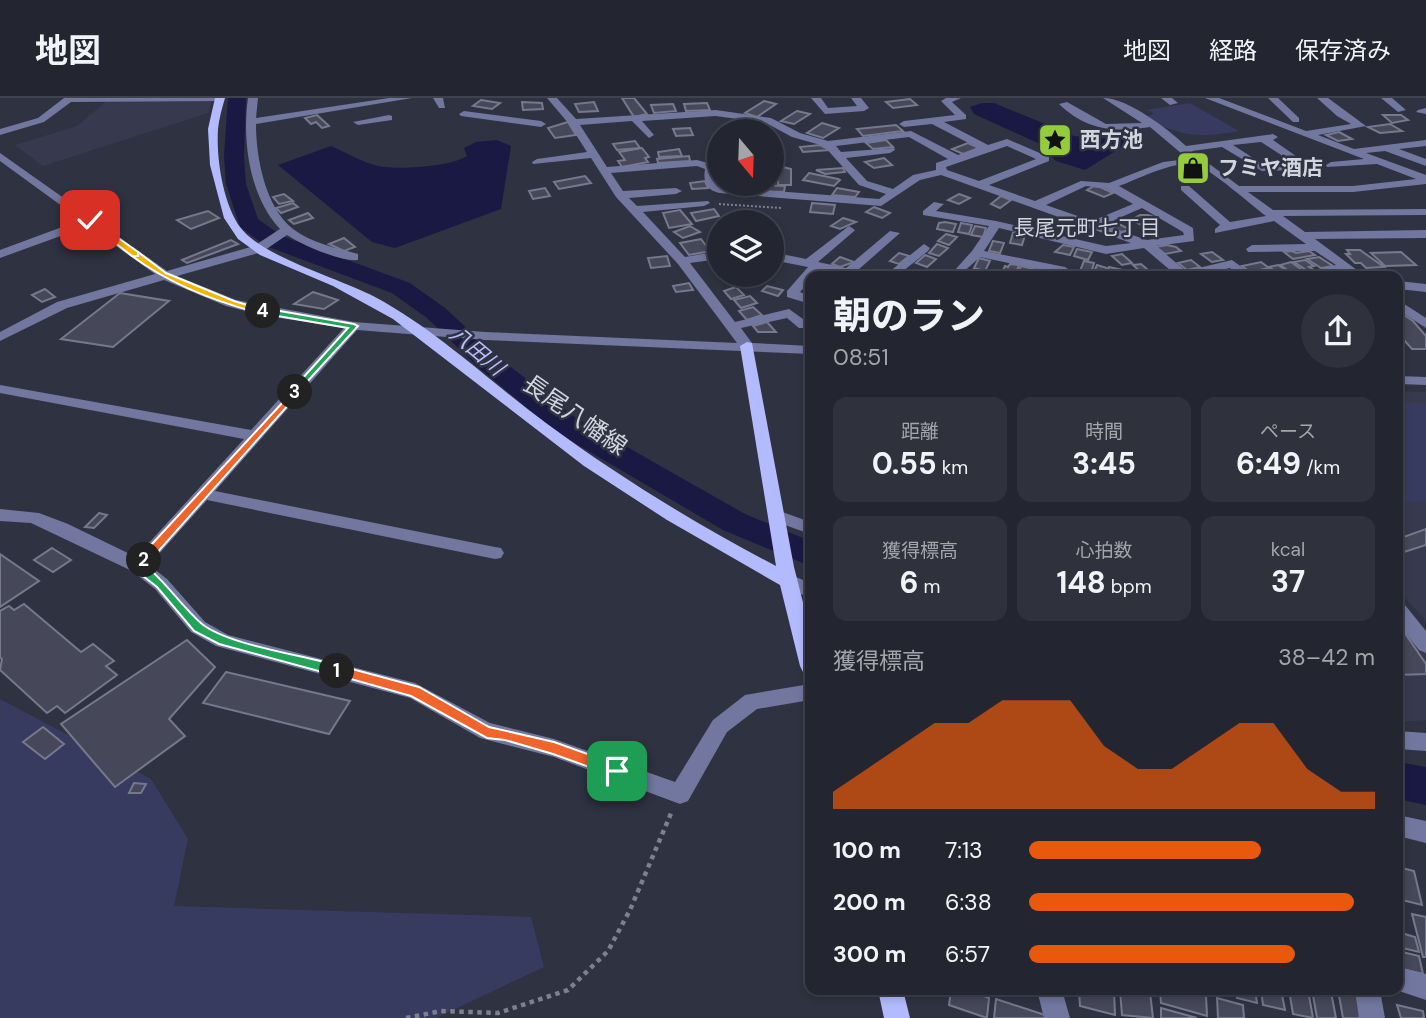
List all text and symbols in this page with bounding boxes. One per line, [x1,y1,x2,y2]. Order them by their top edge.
text: 地図 [35,29,101,72]
text: 地図 [1123,35,1171,66]
text: 経路 [1209,35,1257,66]
text: 保存済み [1295,35,1391,66]
north arrow [707,119,784,196]
map controls [707,119,784,287]
place icon: 西方池 [1036,121,1074,159]
place label: 西方池 [1080,126,1143,154]
shop icon: フミヤ酒店 [1174,149,1212,187]
place label: フミヤ酒店 [1218,154,1323,182]
pin [60,190,120,250]
icon: check [71,201,109,239]
button: layers [707,210,784,287]
district label: 長尾元町七丁目 [1014,214,1161,242]
text: 朝のラン [833,291,985,341]
pin: 4 [246,294,280,328]
button: share [1301,294,1375,368]
text: 4 [256,298,269,323]
water label: 八田川 [444,320,512,383]
text: 08:51 [833,342,889,372]
street label: 長尾八幡線 [517,367,633,462]
pin: 3 [278,374,312,410]
text: 3 [289,379,300,404]
text: 距離 [901,419,939,444]
text: 時間 [1085,419,1123,444]
text: ペース [1260,419,1316,444]
text: 0.55 [872,444,937,483]
text: 3:45 [1072,444,1136,483]
text: 6:49 [1236,444,1301,483]
text: km [937,455,968,480]
text: /km [1301,455,1340,480]
text: kcal [1271,537,1305,562]
text: 獲得標高 [882,538,958,563]
text: 心拍数 [1075,538,1133,563]
pin: 2 [127,542,162,578]
text: 2 [138,547,149,572]
text: 37 [1271,562,1305,601]
text: 6 [899,563,919,602]
text: 148 [1056,563,1106,602]
text: m [919,574,941,599]
text: bpm [1106,574,1152,599]
text: 38–42 m [1278,642,1375,672]
text: 獲得標高 [833,646,925,676]
pin: 1 [320,654,354,688]
text: 1 [333,658,340,683]
pin [587,741,647,801]
icon: arrive [598,752,636,790]
text: 100 m [833,835,901,865]
text: 7:13 [945,835,983,865]
text: 200 m [833,887,906,917]
text: 6:38 [945,887,992,917]
text: 300 m [833,939,906,969]
text: 6:57 [945,939,990,969]

